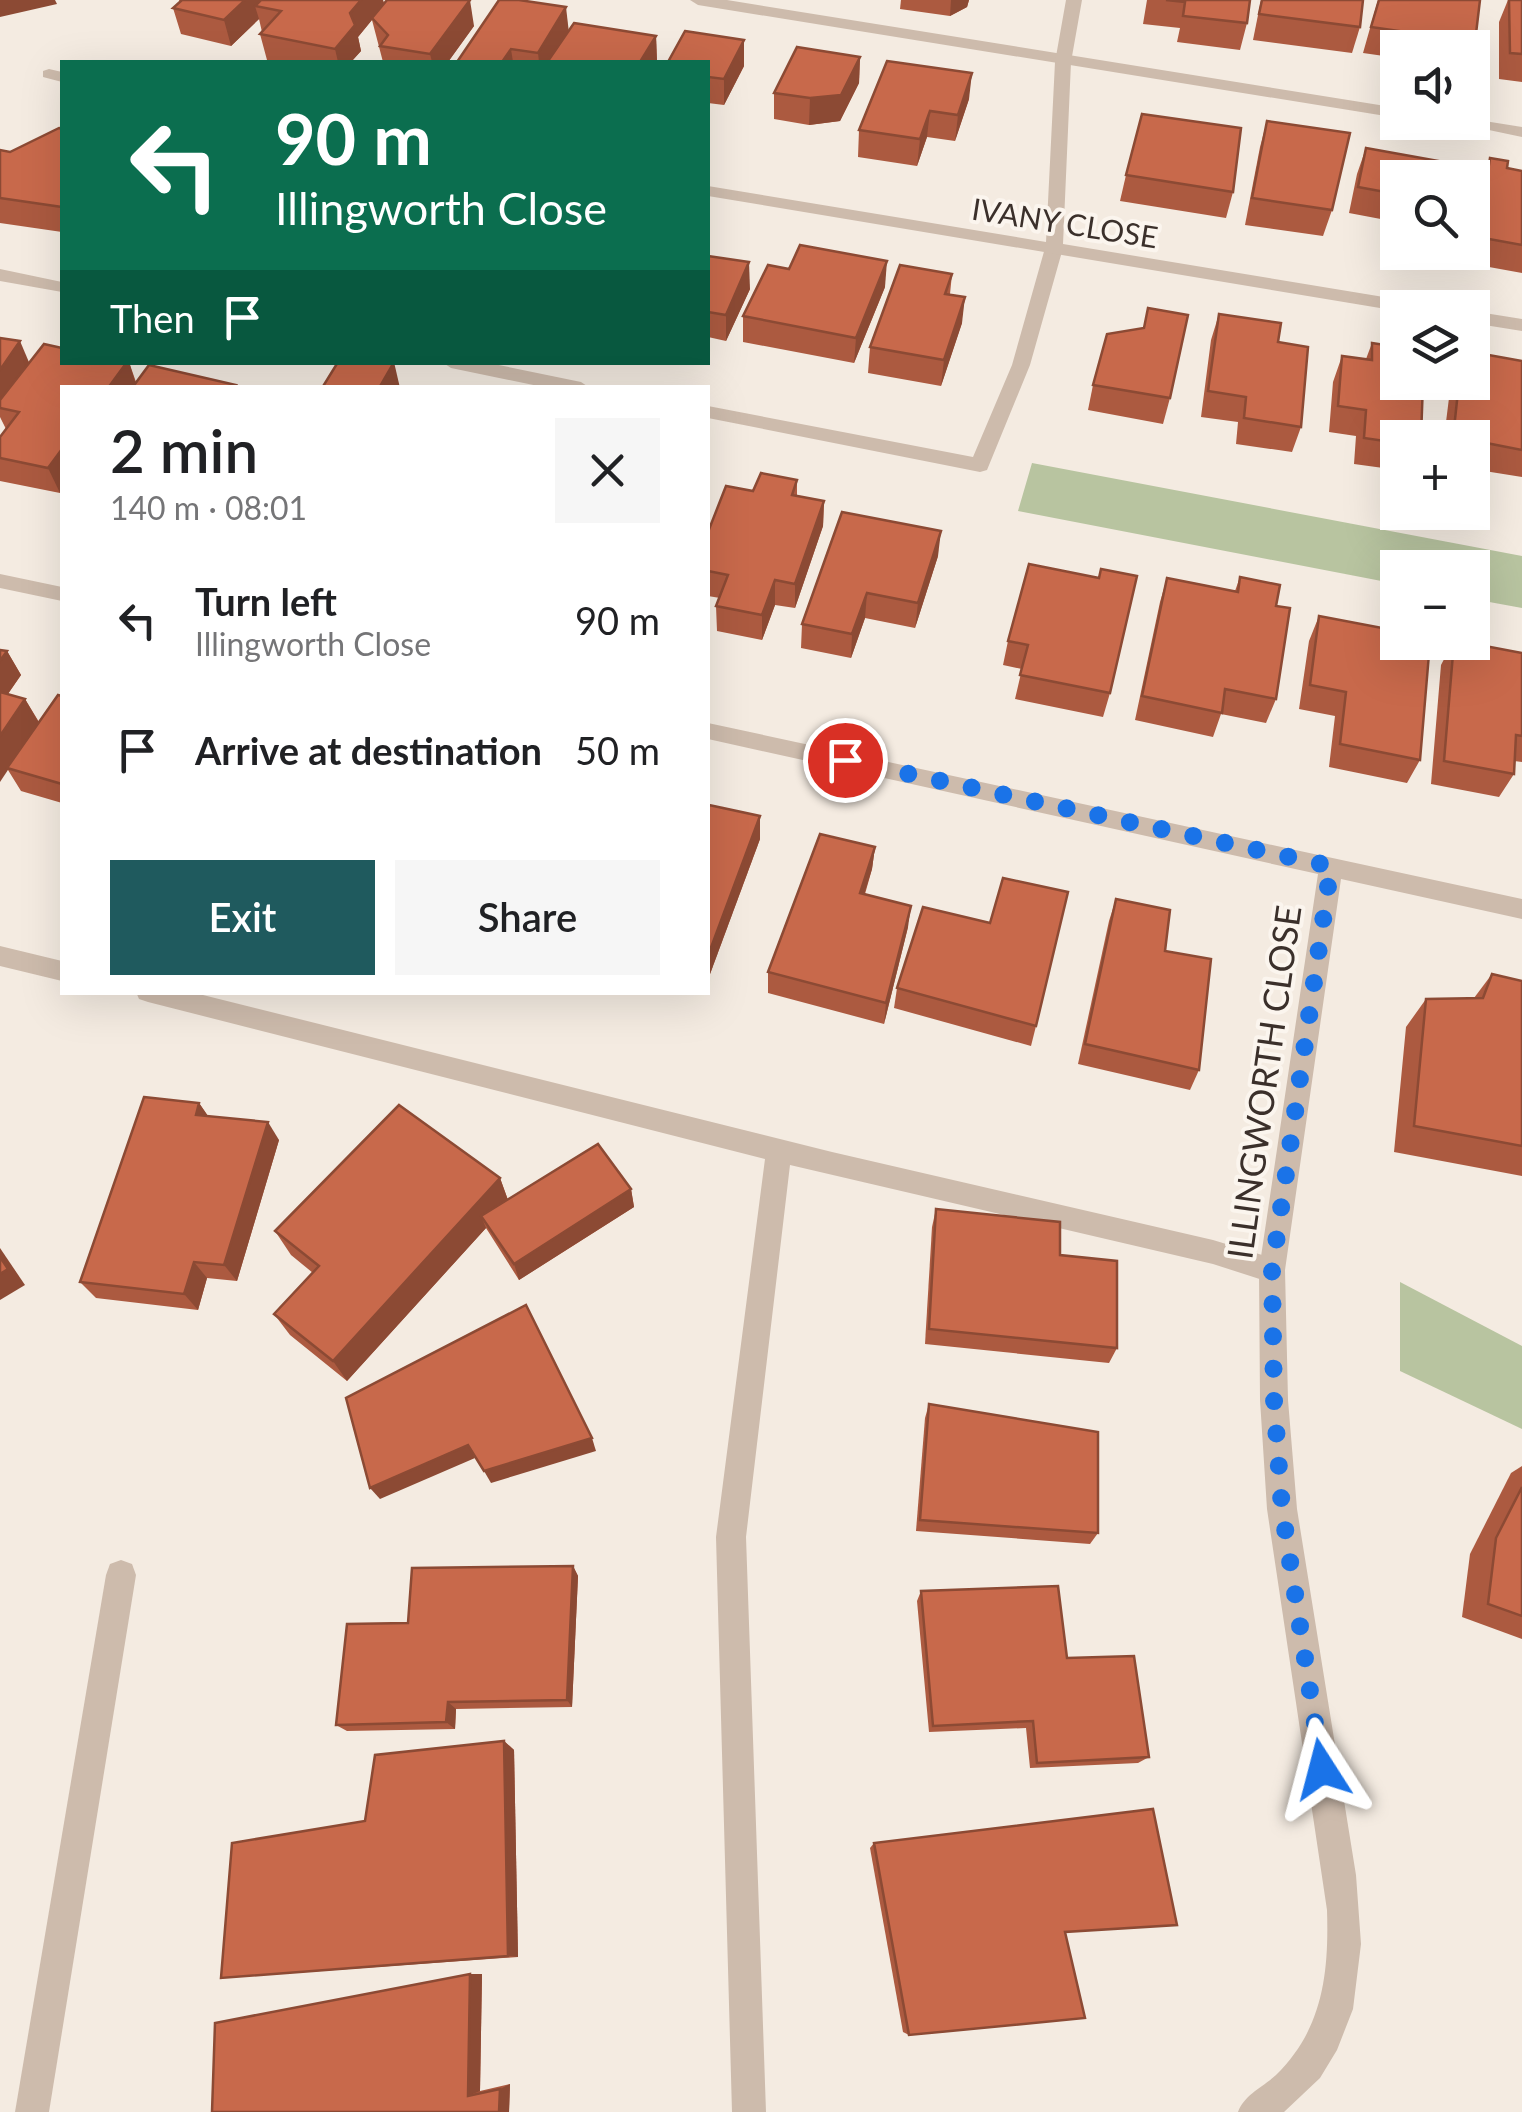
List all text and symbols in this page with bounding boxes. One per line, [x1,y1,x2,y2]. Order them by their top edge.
map controls [1380,30,1490,660]
button: sound [1380,30,1490,140]
text: 90 m [275,96,432,180]
icon: left [110,100,240,230]
button: search [1380,160,1490,270]
text: Illingworth Close [275,181,607,235]
street label: IVANY CLOSE [970,190,1160,254]
icon: arrive [215,290,270,345]
button: layers [1380,290,1490,400]
text: Then [110,295,195,341]
text: 2 min [110,414,258,486]
button: close [555,418,660,523]
button: + [1380,420,1490,530]
text: 140 m · 08:01 [110,488,307,527]
button: − [1380,550,1490,660]
text: Turn left [195,578,337,624]
icon: left [110,593,165,648]
text: 90 m [575,597,660,643]
text: Illingworth Close [195,624,431,663]
pin [803,718,888,803]
icon: arrive [110,723,165,778]
text: Arrive at destination [195,727,542,773]
text: 50 m [575,727,660,773]
icon: arrive [818,733,873,788]
button: Exit [110,860,375,975]
button: Share [395,860,660,975]
street label: ILLINGWORTH CLOSE [1217,903,1309,1261]
position arrow [1270,1717,1374,1821]

